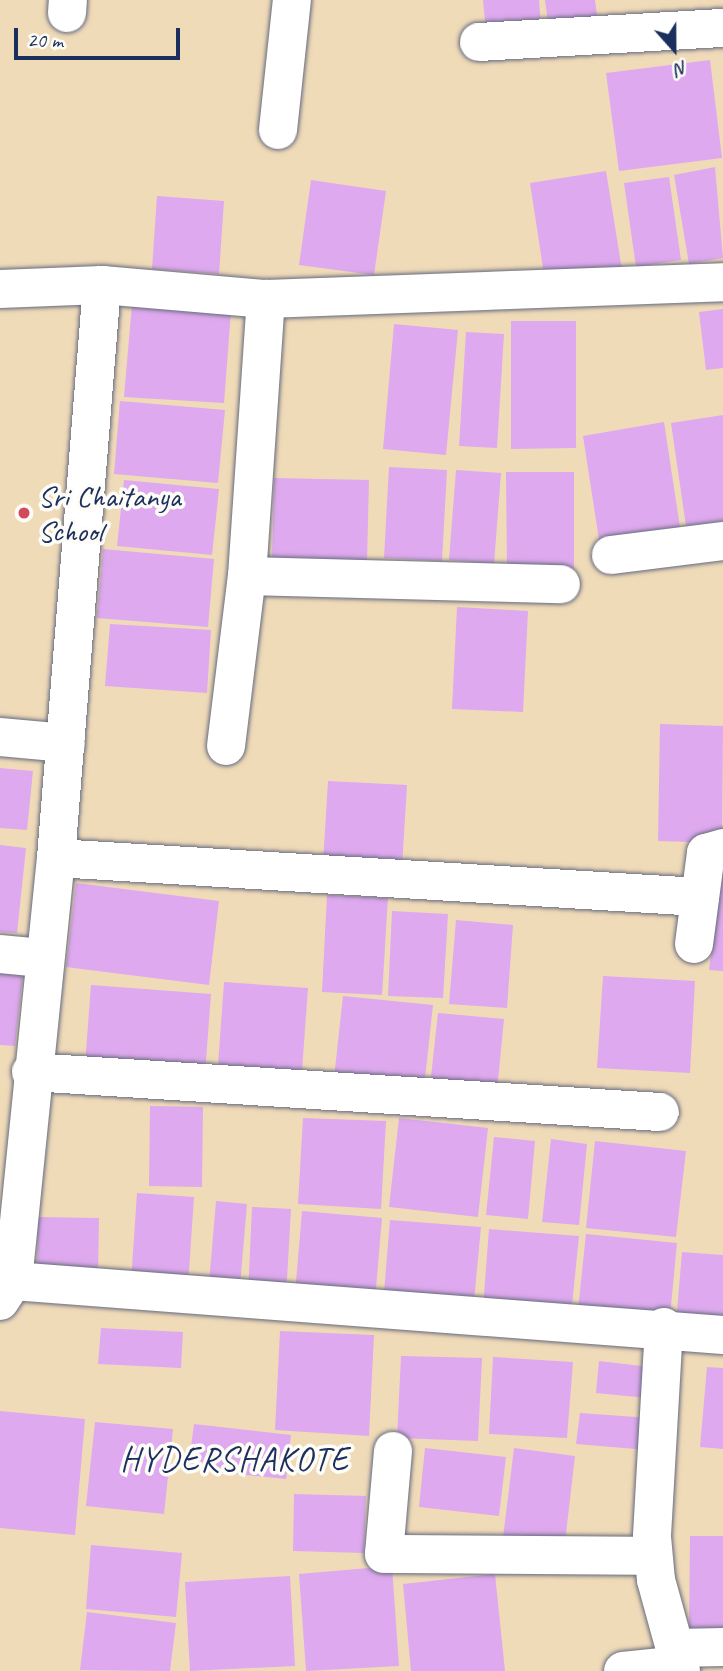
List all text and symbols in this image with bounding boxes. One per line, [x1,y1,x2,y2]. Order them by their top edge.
scale bar [18,14,184,58]
north arrow [639,14,709,84]
text: 20 m [27,27,63,53]
text: N [672,55,691,82]
place label: Sri Chaitanya School [38,478,182,548]
marker: Sri Chaitanya School [16,505,32,521]
district label: HYDERSHAKOTE [122,1440,348,1480]

